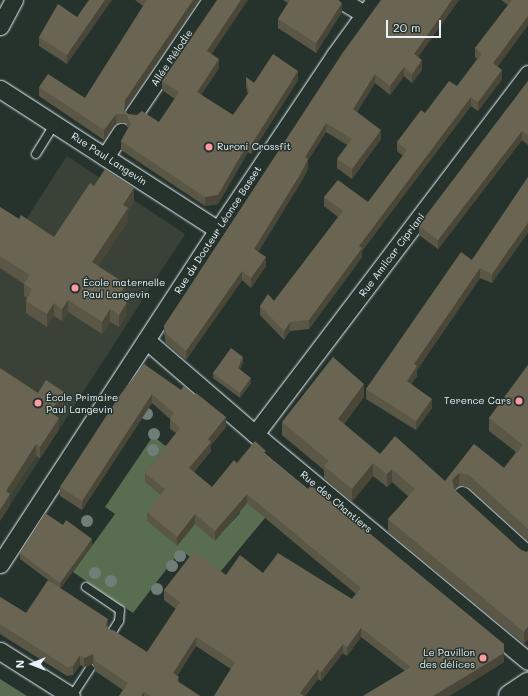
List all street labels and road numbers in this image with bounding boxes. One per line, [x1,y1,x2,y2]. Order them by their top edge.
street label: Allée Mélodie [149,27,195,89]
street label: Rue Paul Langevin [69,130,149,188]
street label: Rue du Docteur Léonce Basset [172,164,264,296]
street label: Rue Amilcar Cipriani [357,211,427,299]
street label: Rue des Chantiers [298,468,374,536]

